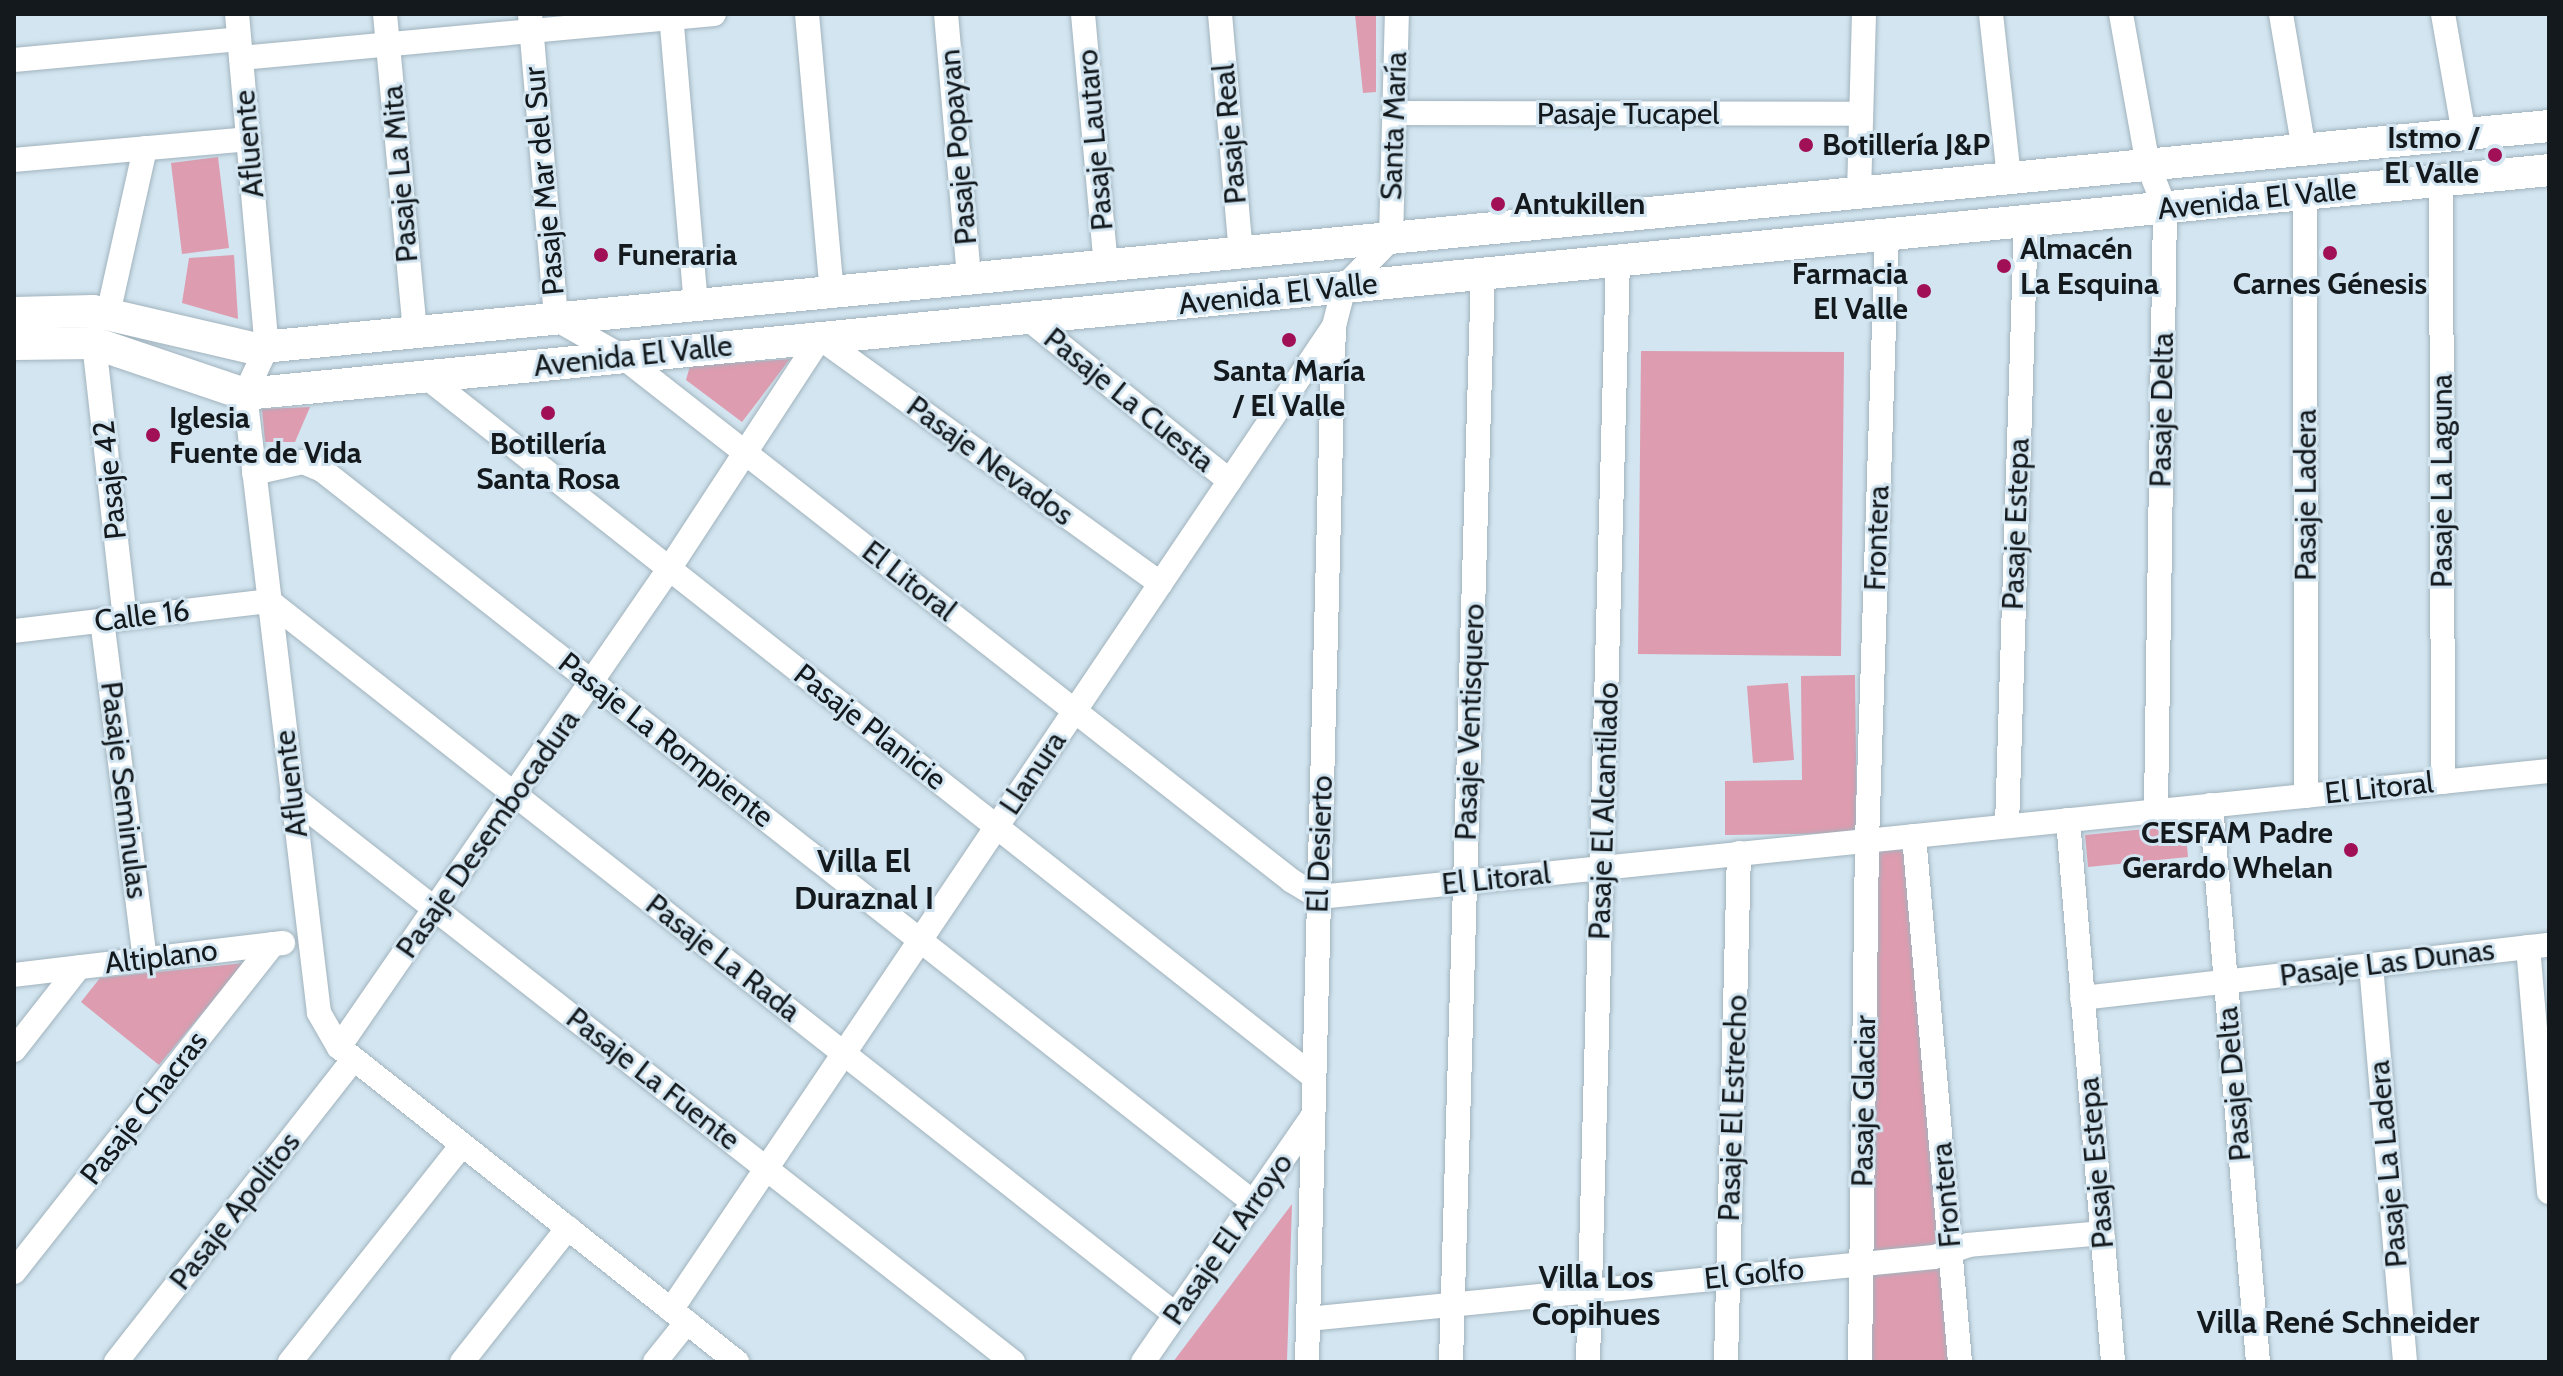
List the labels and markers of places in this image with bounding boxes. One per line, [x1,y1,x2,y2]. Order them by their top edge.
place label: Istmo / El Valle [2384,120,2479,190]
place label: Botillería J&P [1822,127,1990,163]
marker: Botillería J&P [1797,136,1815,154]
marker: Istmo / El Valle [2486,146,2504,164]
place label: Antukillen [1514,186,1645,222]
marker: Antukillen [1489,195,1507,213]
place label: Almacén La Esquina [2020,231,2159,302]
place label: Funeraria [617,237,737,273]
marker: Carnes Génesis [2321,244,2339,262]
marker: Funeraria [592,246,610,264]
place label: Farmacia El Valle [1792,256,1908,326]
marker: Almacén La Esquina [1995,257,2013,275]
place label: Carnes Génesis [2233,266,2427,302]
marker: Farmacia El Valle [1915,282,1933,300]
marker: Santa María / El Valle [1280,331,1298,349]
place label: Santa María / El Valle [1213,353,1365,424]
place label: Iglesia Fuente de Vida [169,400,362,470]
marker: Botillería Santa Rosa [539,404,557,422]
marker: Iglesia Fuente de Vida [144,426,162,444]
place label: Botillería Santa Rosa [476,426,620,496]
place label: CESFAM Padre Gerardo Whelan [2122,815,2333,886]
marker: CESFAM Padre Gerardo Whelan [2340,839,2362,861]

